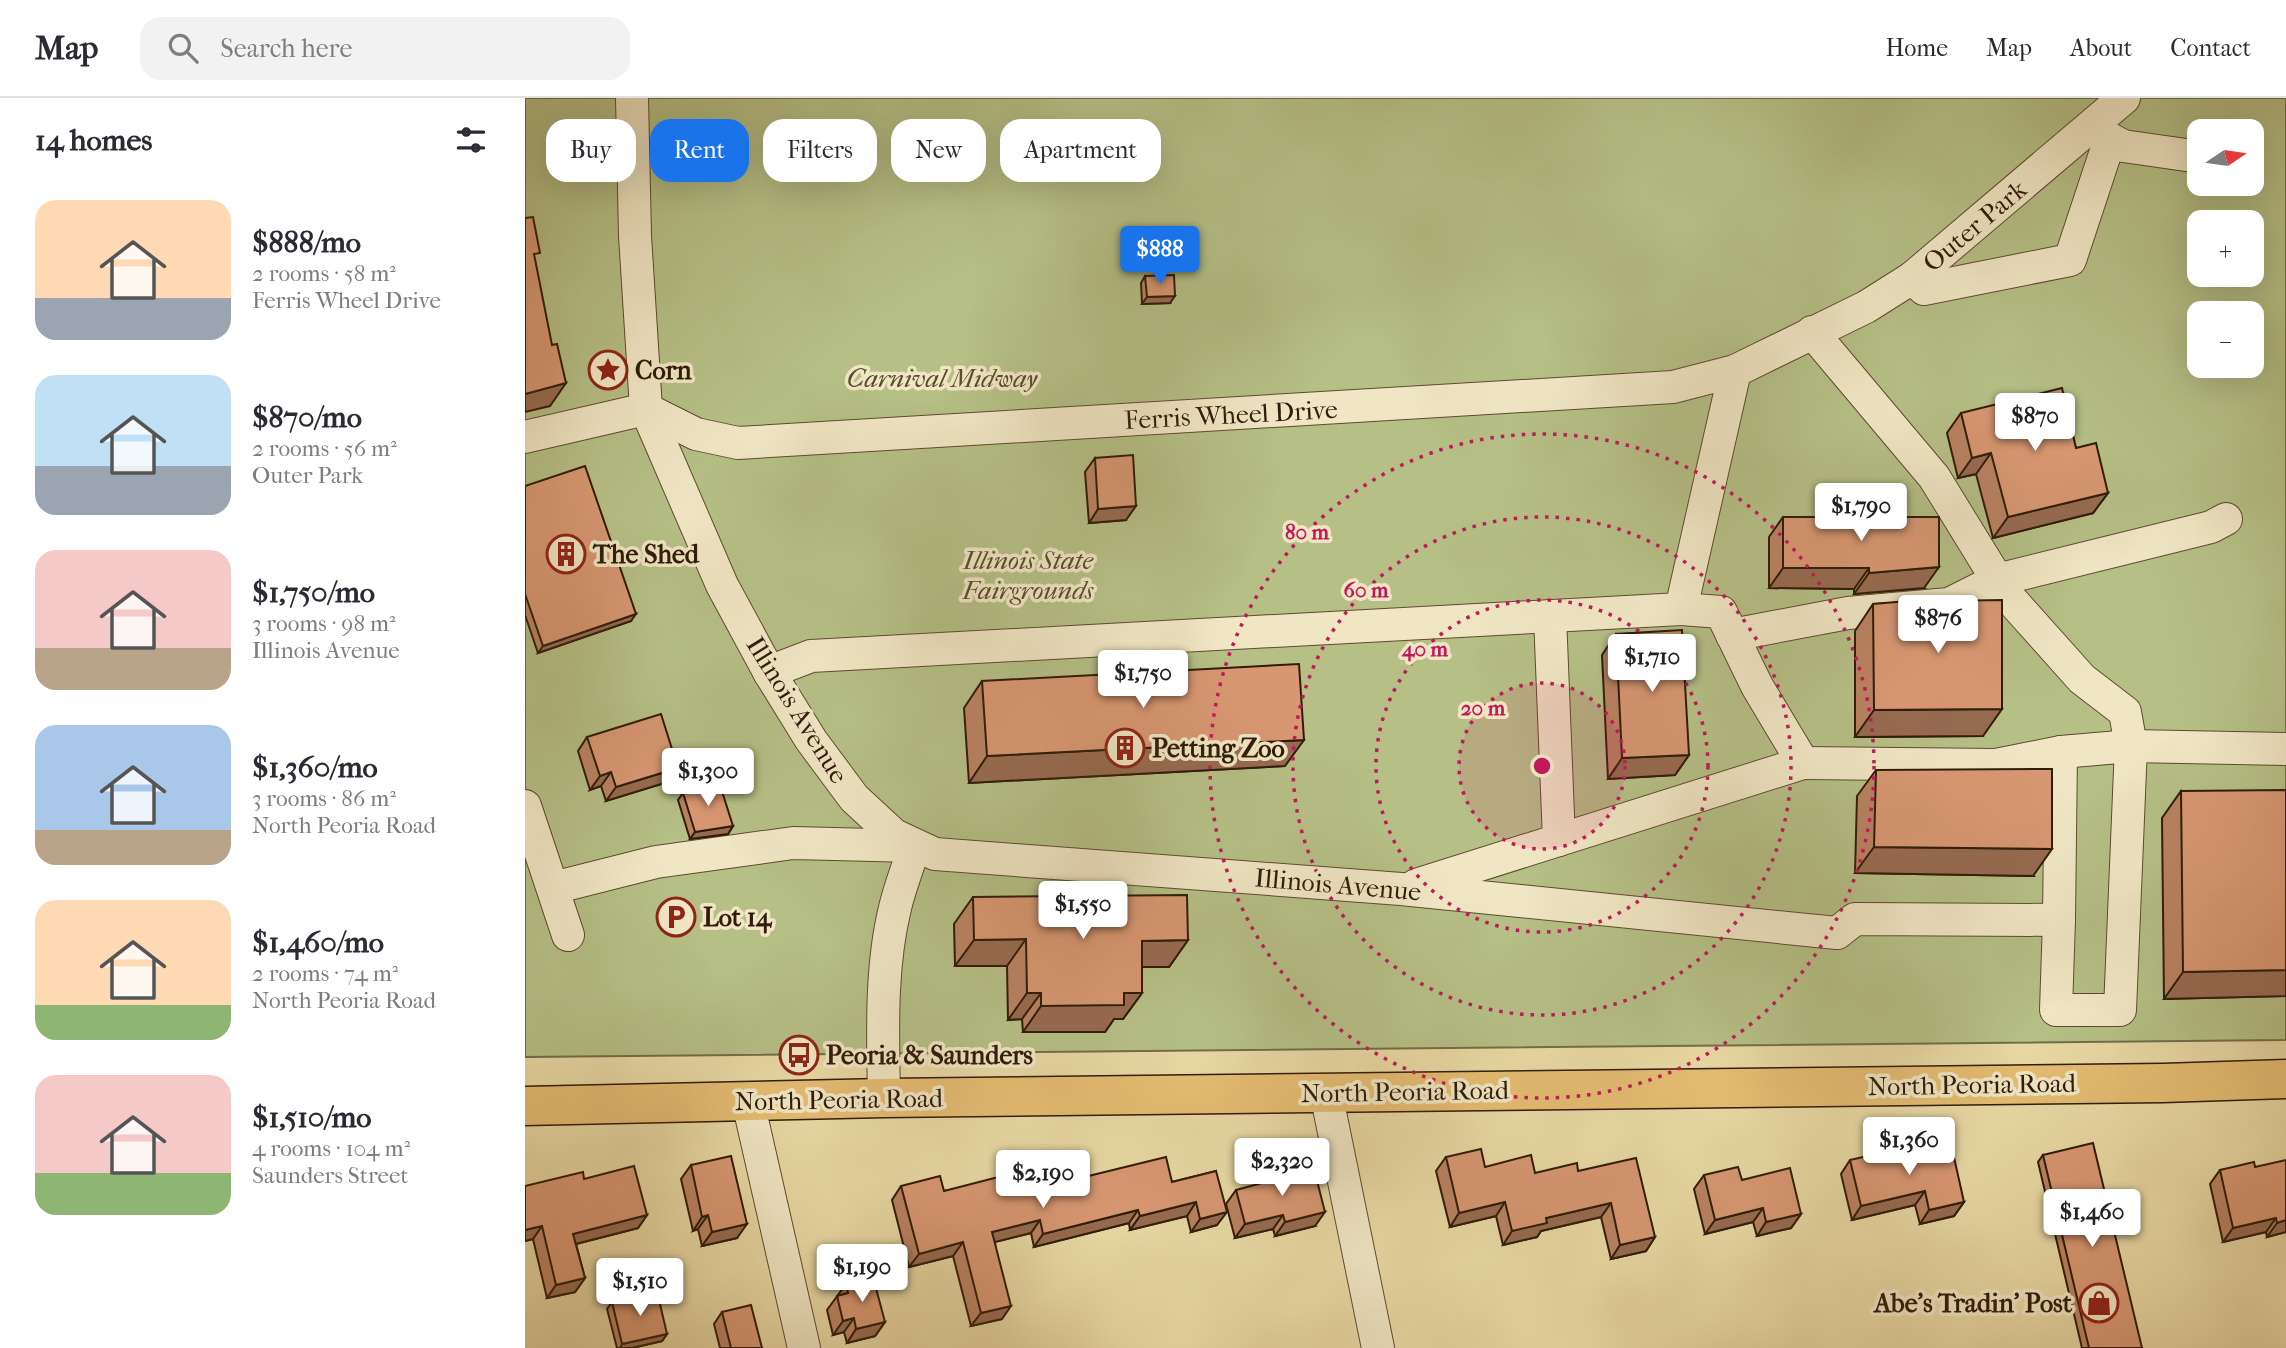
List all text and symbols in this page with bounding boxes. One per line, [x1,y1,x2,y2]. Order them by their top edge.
search box [140,17,630,80]
text: Map [35,29,98,68]
icon: search [164,29,202,67]
text: Search here [220,33,352,64]
text: Home [1886,34,1948,62]
text: Map [1986,34,2032,62]
text: About [2070,34,2132,62]
text: Contact [2170,34,2251,62]
chip: Buy [546,119,636,182]
chip: Rent [650,119,749,182]
chip: Filters [763,119,877,182]
chip: New [891,119,986,182]
chip: Apartment [1000,119,1161,182]
north arrow [2187,119,2265,196]
map controls [2187,119,2264,378]
icon: filters [452,121,490,159]
text: 14 homes [35,123,152,158]
street label: Outer Park [1917,173,2034,278]
button: + [2187,210,2264,287]
text: $888/mo [252,225,361,260]
pin: $888 [1119,226,1201,286]
icon: home [91,228,175,312]
text: $888 [1136,235,1184,262]
text: 2 rooms · 58 m² [252,260,396,287]
text: Ferris Wheel Drive [252,287,441,314]
button: − [2187,301,2264,378]
place icon: Corn [587,349,629,391]
place label: Corn [635,355,693,386]
park label: Carnival Midway [847,363,1039,394]
street label: Ferris Wheel Drive [1124,394,1339,436]
pin: $870 [1994,394,2076,453]
text: $870/mo [252,400,362,435]
text: $870 [2011,402,2059,429]
icon: home [91,403,175,487]
text: 2 rooms · 56 m² [252,435,397,462]
text: Outer Park [252,462,363,489]
pin: $1,790 [1804,484,1918,543]
text: $1,790 [1831,492,1891,519]
text: 80 m [1285,520,1330,544]
building icon: The Shed [545,533,587,575]
place label: The Shed [592,539,700,570]
park label: Illinois State Fairgrounds [962,545,1094,606]
text: $1,750/mo [252,575,375,610]
icon: home [91,578,175,662]
text: 60 m [1344,578,1389,602]
pin: $876 [1897,596,1979,655]
text: $876 [1914,604,1962,631]
text: 3 rooms · 98 m² [252,610,396,637]
street label: Illinois Avenue [740,631,854,789]
pin: $1,710 [1595,634,1709,694]
text: Illinois Avenue [252,637,400,664]
text: 40 m [1401,637,1449,662]
text: $1,710 [1624,643,1680,670]
pin: $1,750 [1086,650,1200,710]
text: $1,750 [1114,659,1172,686]
text: 20 m [1461,696,1506,720]
building icon: Petting Zoo [1104,727,1146,769]
place label: Petting Zoo [1152,733,1285,764]
pin: $1,300 [651,748,765,808]
text: $1,360/mo [252,750,378,785]
icon: home [91,753,175,837]
centre of rings [1530,754,1554,778]
text: $1,300 [678,757,738,784]
text: 3 rooms · 86 m² [252,785,396,812]
text: North Peoria Road [252,812,436,839]
street label: Illinois Avenue [1253,862,1423,908]
pin: $1,550 [1026,882,1140,941]
text: $1,550 [1054,890,1112,917]
parking icon: Lot 14 [655,896,697,938]
place label: Lot 14 [703,902,773,934]
text: $1,460/mo [252,925,384,960]
icon: home [91,928,175,1012]
text: 2 rooms · 74 m² [252,960,398,987]
text: North Peoria Road [252,987,436,1014]
bus stop icon: Peoria & Saunders [778,1034,820,1076]
place label: Peoria & Saunders [826,1040,1033,1071]
street label: North Peoria Road [1868,1068,2077,1102]
street label: North Peoria Road [1301,1075,1510,1109]
street label: North Peoria Road [735,1083,944,1117]
text: $1,510/mo [252,1100,372,1135]
icon: home [91,1103,175,1187]
pin: $1,360 [1852,1118,1966,1177]
text: $1,360 [1879,1126,1939,1153]
text: 4 rooms · 104 m² [252,1135,410,1162]
pin: $2,320 [1225,1138,1339,1198]
text: $2,320 [1250,1147,1314,1174]
pin: $2,190 [986,1150,1100,1210]
text: $2,190 [1012,1159,1074,1186]
text: Saunders Street [252,1162,409,1189]
pin: $1,460 [2035,1190,2149,1249]
text: $1,460 [2060,1198,2124,1225]
pin: $1,190 [805,1244,919,1304]
text: $1,190 [833,1253,891,1280]
pin: $1,510 [583,1258,697,1318]
text: $1,510 [612,1267,668,1294]
shop icon: Abe's Tradin' Post [2078,1282,2120,1324]
place label: Abe's Tradin' Post [1872,1288,2073,1319]

